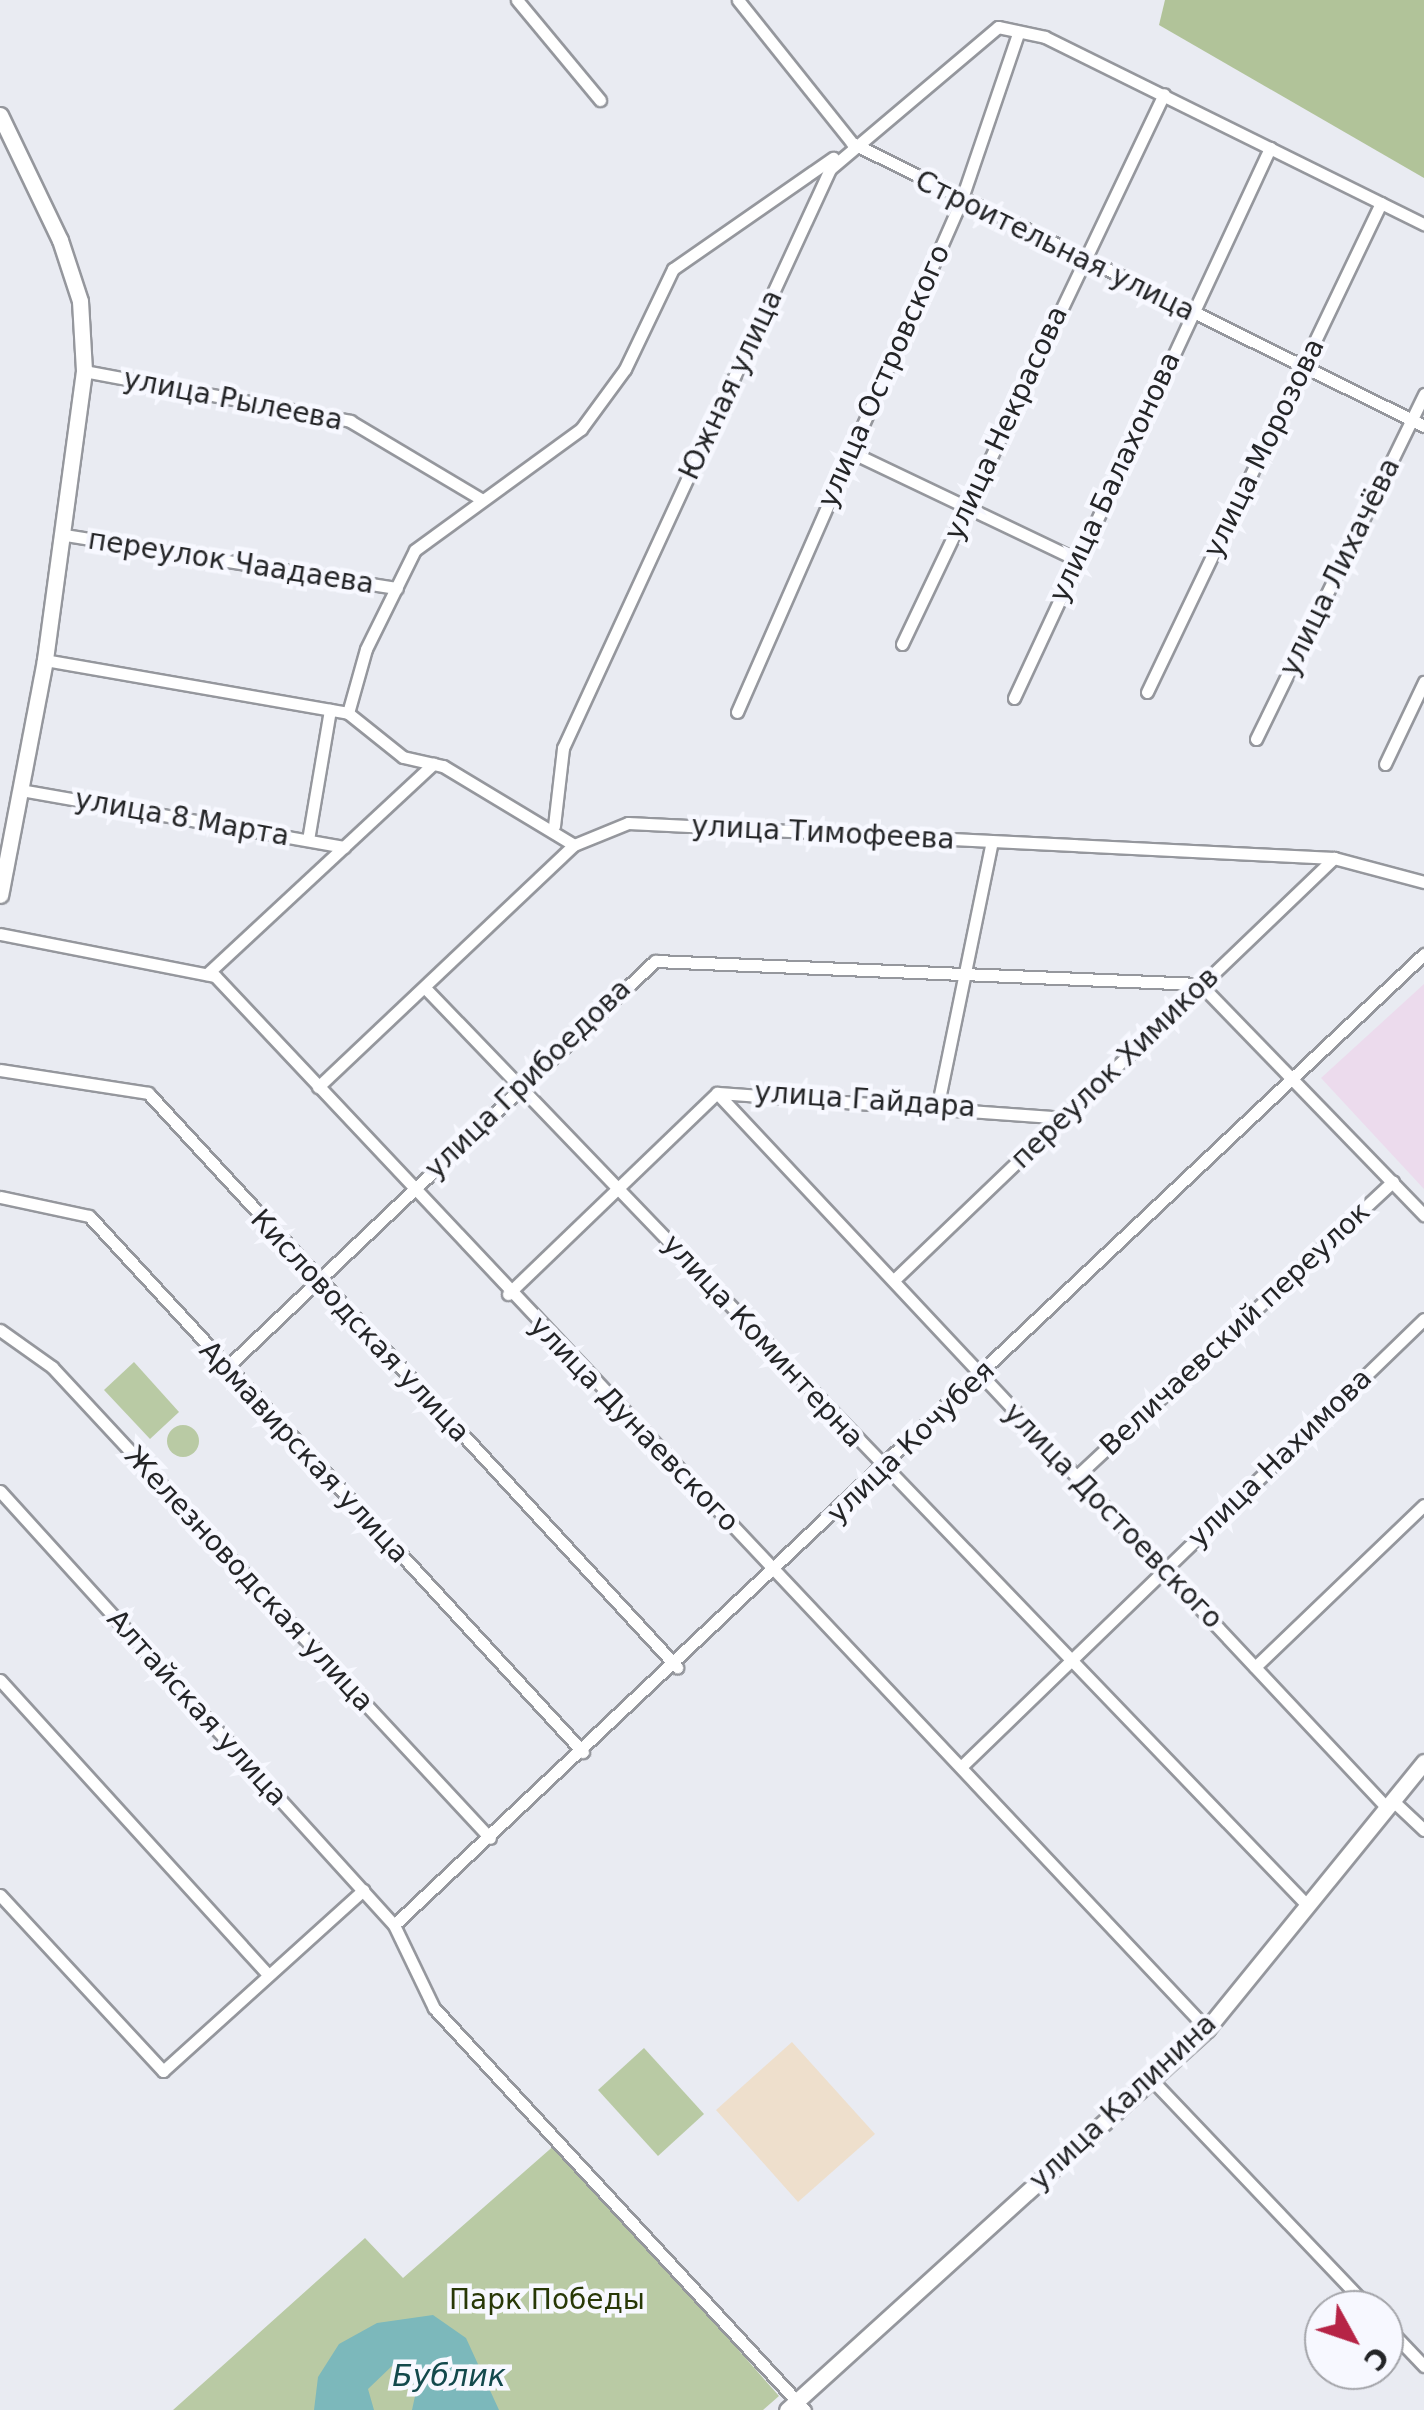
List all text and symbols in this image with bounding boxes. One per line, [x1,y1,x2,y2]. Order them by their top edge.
street label: Строительная улица [910,164,1200,328]
street label: улица Островского [811,239,957,513]
street label: Южная улица [672,285,790,485]
street label: улица Некрасова [937,301,1075,545]
street label: улица Морозова [1196,333,1332,563]
street label: улица Балахонова [1042,347,1188,607]
street label: улица Рылеева [120,362,346,438]
street label: улица Лихачёва [1273,453,1407,681]
street label: переулок Чаадаева [86,523,376,601]
street label: улица 8 Марта [72,783,292,853]
street label: улица Тимофеева [691,809,955,857]
street label: переулок Химиков [1004,960,1226,1176]
street label: улица Грибоедова [418,972,638,1186]
street label: улица Гайдара [753,1076,977,1124]
street label: Величаевский переулок [1093,1195,1377,1463]
street label: Кисловодская улица [244,1203,476,1449]
street label: улица Коминтерна [656,1227,870,1455]
street label: улица Дунаевского [522,1309,746,1539]
street label: Армавирская улица [192,1334,416,1570]
street label: улица Кочубея [820,1354,1002,1530]
street label: улица Нахимова [1181,1362,1379,1554]
street label: улица Достоевского [996,1396,1230,1636]
street label: Железноводская улица [117,1440,381,1718]
street label: Алтайская улица [100,1603,294,1813]
street label: улица Калинина [1023,2007,1223,2197]
park label: Парк Победы [449,2283,645,2317]
north arrow [1304,2290,1404,2390]
text: С [1357,2340,1395,2377]
water label: Бублик [392,2358,506,2394]

